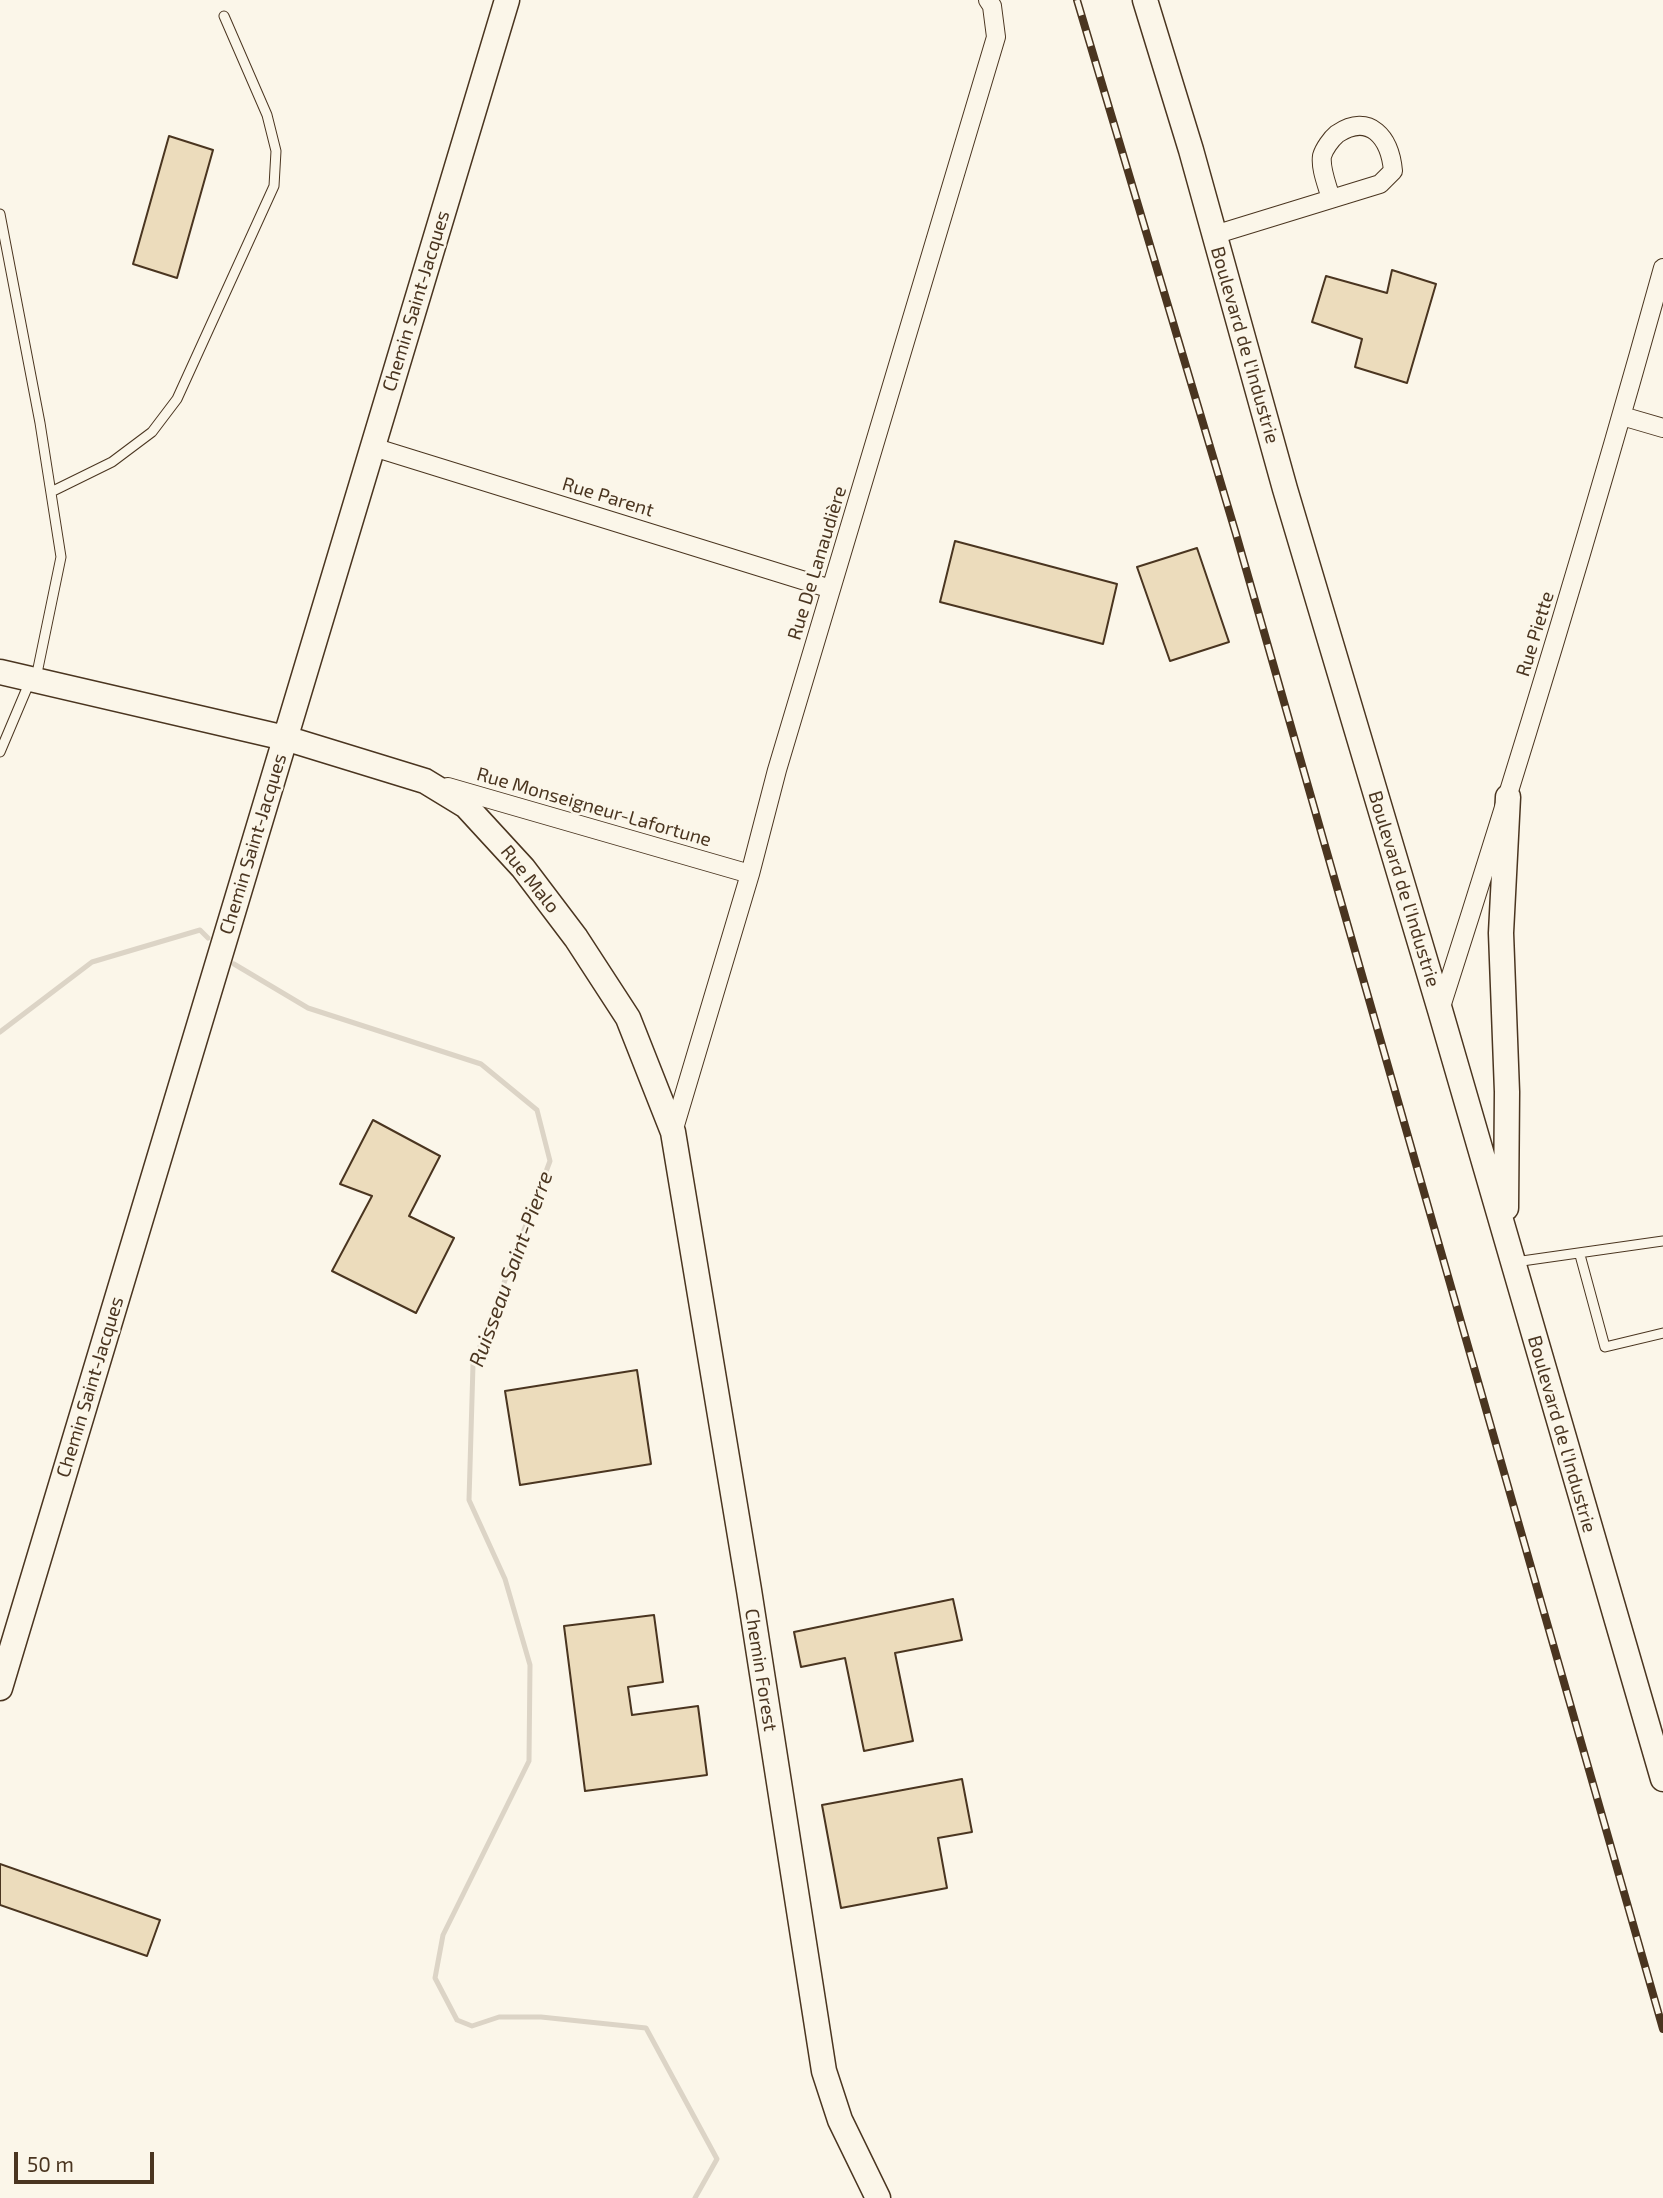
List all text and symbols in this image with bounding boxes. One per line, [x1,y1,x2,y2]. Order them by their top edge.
street label: Chemin Saint-Jacques [378,208,454,394]
street label: Boulevard de l'Industrie [1206,244,1284,446]
street label: Rue Parent [560,472,656,522]
street label: Rue De Lanaudière [783,483,851,643]
street label: Rue Piette [1511,589,1559,679]
street label: Chemin Saint-Jacques [215,751,291,937]
street label: Rue Monseigneur-Lafortune [474,763,714,851]
street label: Boulevard de l'Industrie [1363,788,1445,990]
street label: Rue Malo [496,841,564,917]
water label: Ruisseau Saint-Pierre [464,1168,558,1370]
street label: Chemin Saint-Jacques [52,1294,128,1480]
street label: Boulevard de l'Industrie [1523,1333,1601,1535]
street label: Chemin Forest [740,1607,782,1733]
scale bar [18,2138,158,2182]
text: 50 m [27,2151,74,2176]

